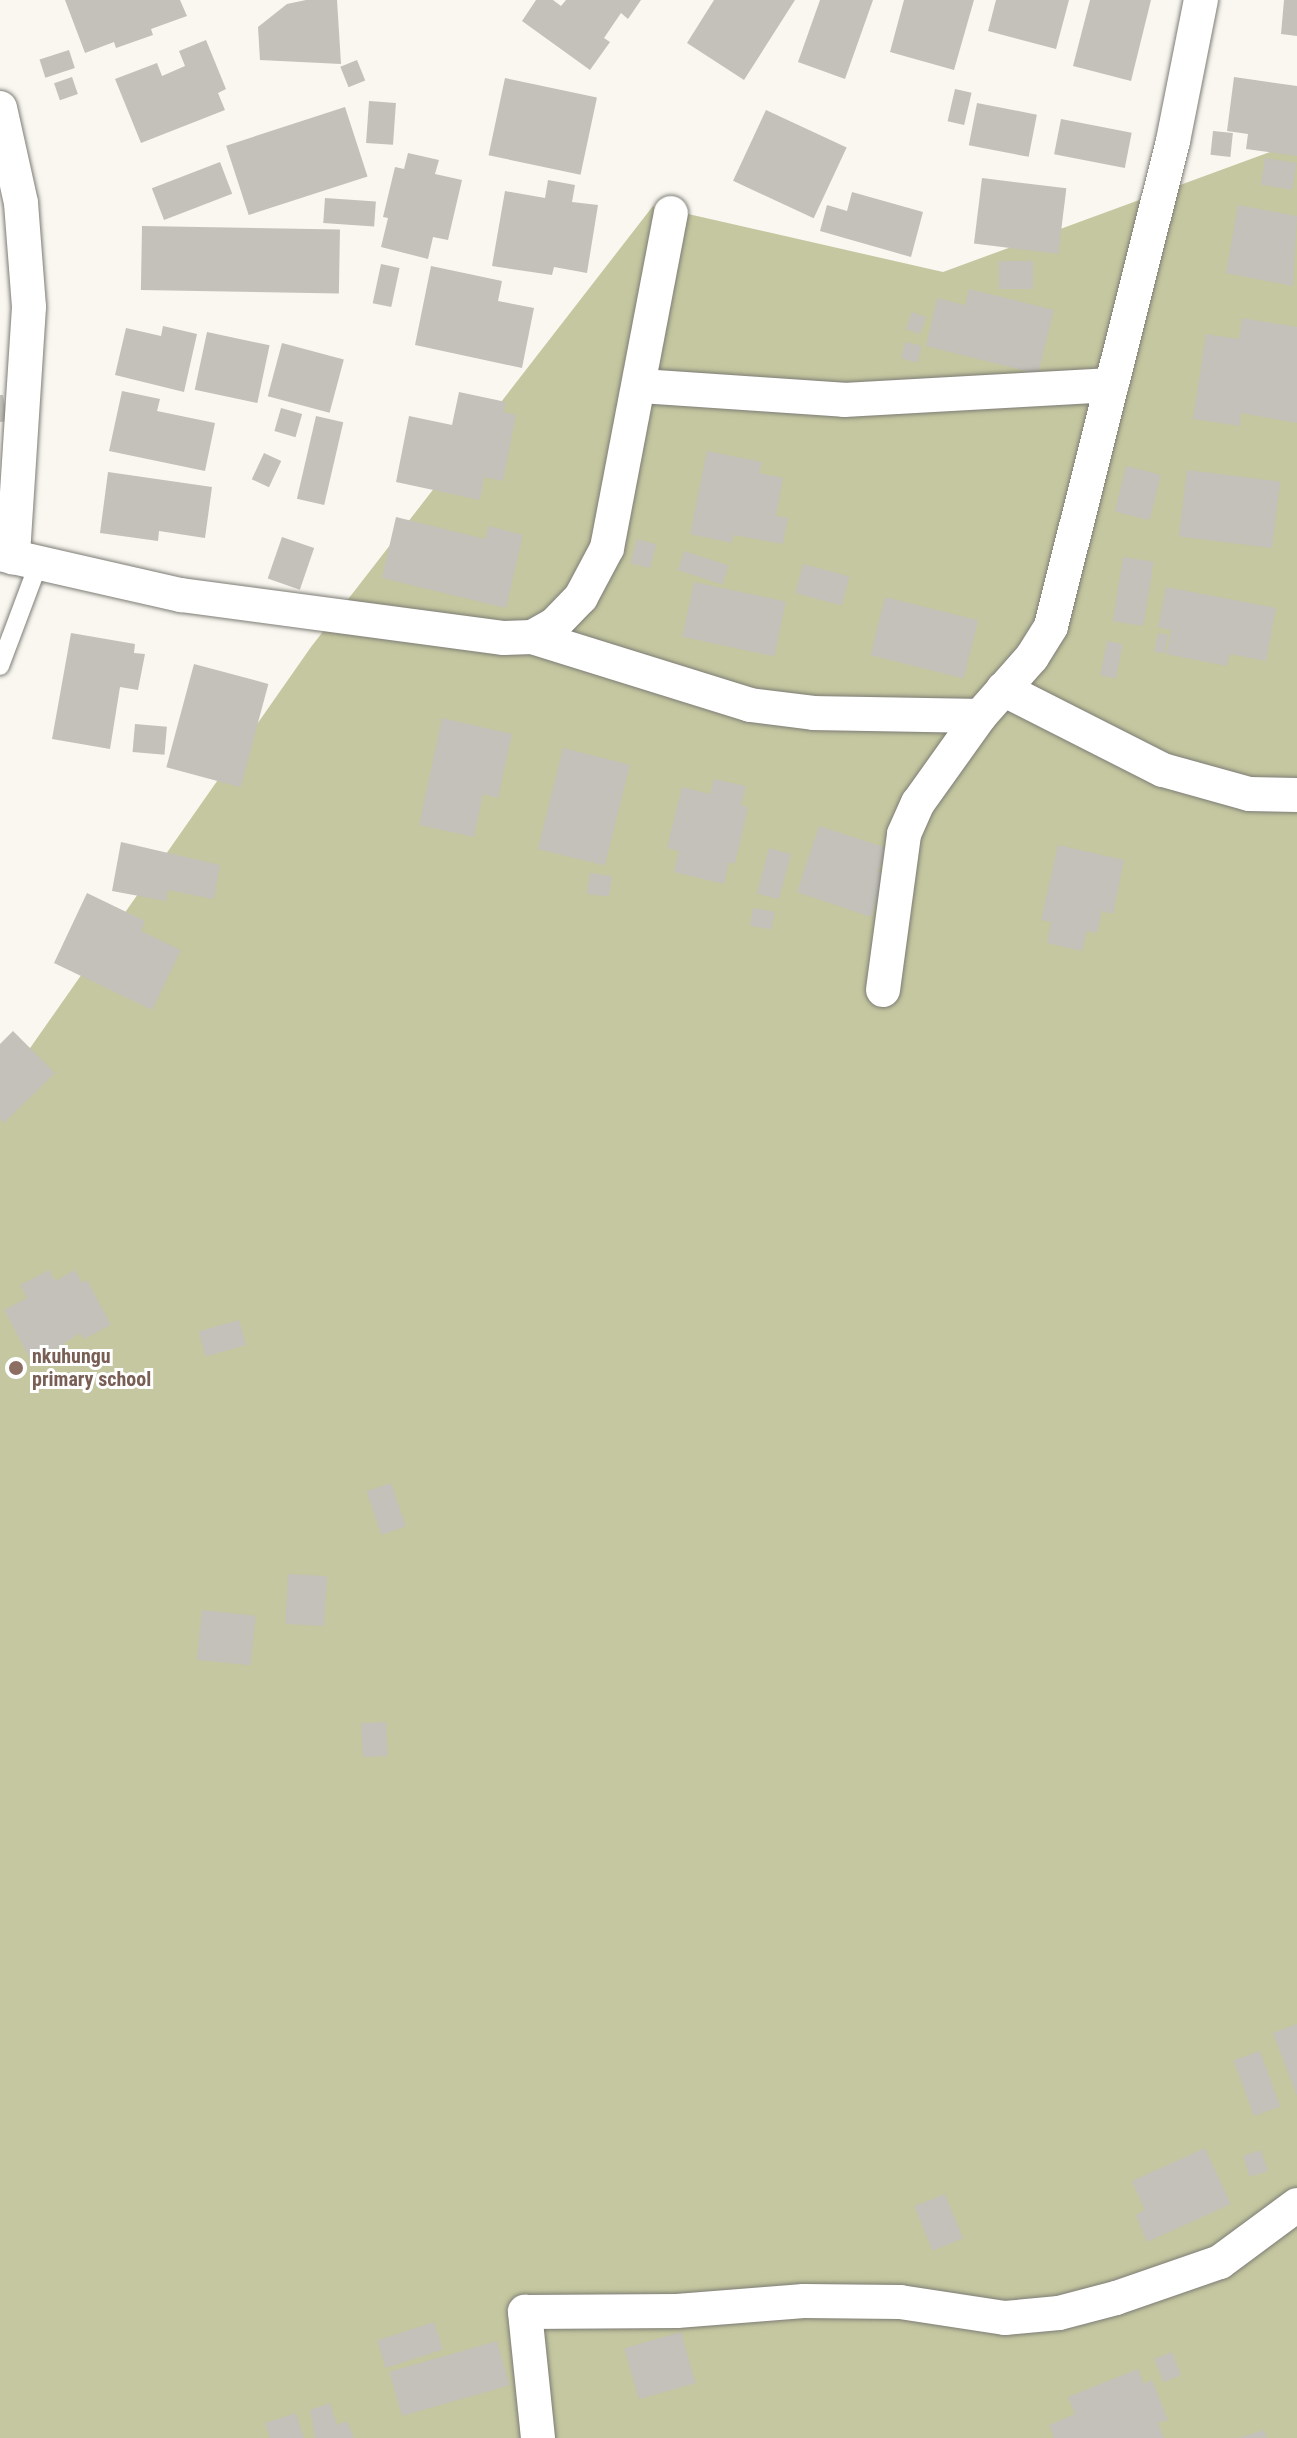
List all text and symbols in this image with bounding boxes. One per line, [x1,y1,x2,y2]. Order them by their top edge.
place label: nkuhungu primary school [32,1344,151,1391]
marker: nkuhungu primary school [7,1359,25,1377]

